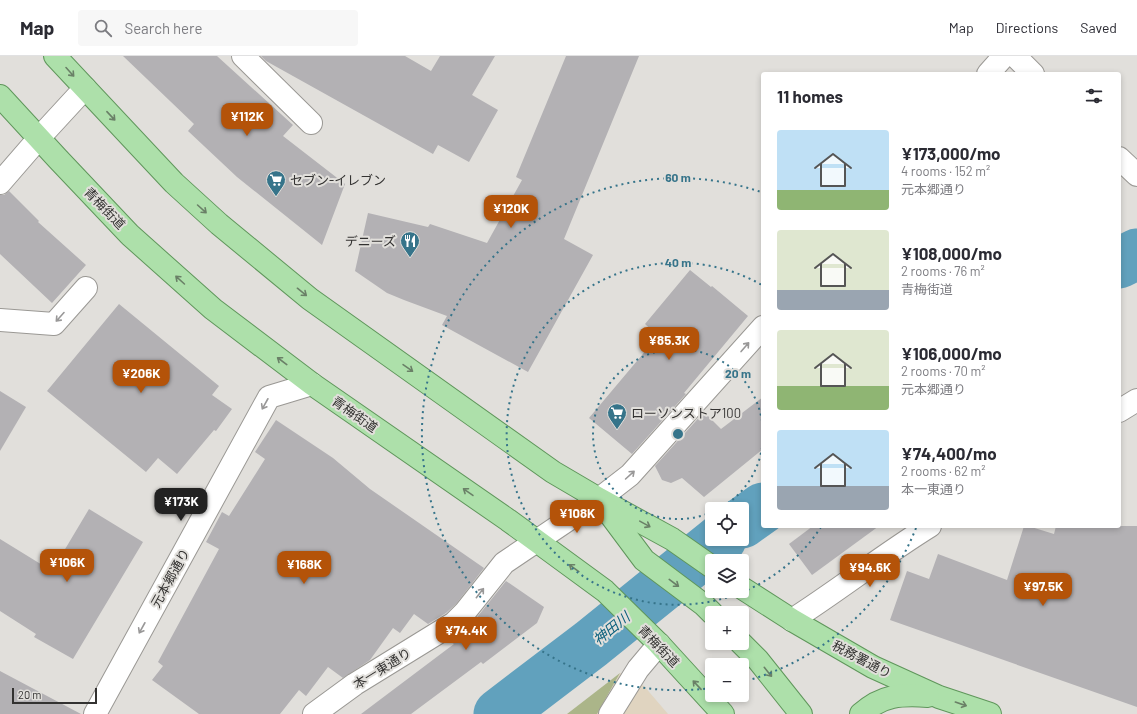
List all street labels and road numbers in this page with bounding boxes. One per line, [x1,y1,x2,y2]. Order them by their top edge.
street label: 青梅街道 [81,184,129,232]
street label: 青梅街道 [329,393,381,435]
street label: 元本郷通り [147,546,193,610]
street label: 青梅街道 [635,622,683,670]
street label: 税務署通り [830,637,894,681]
street label: 本一東通り [350,644,414,692]

